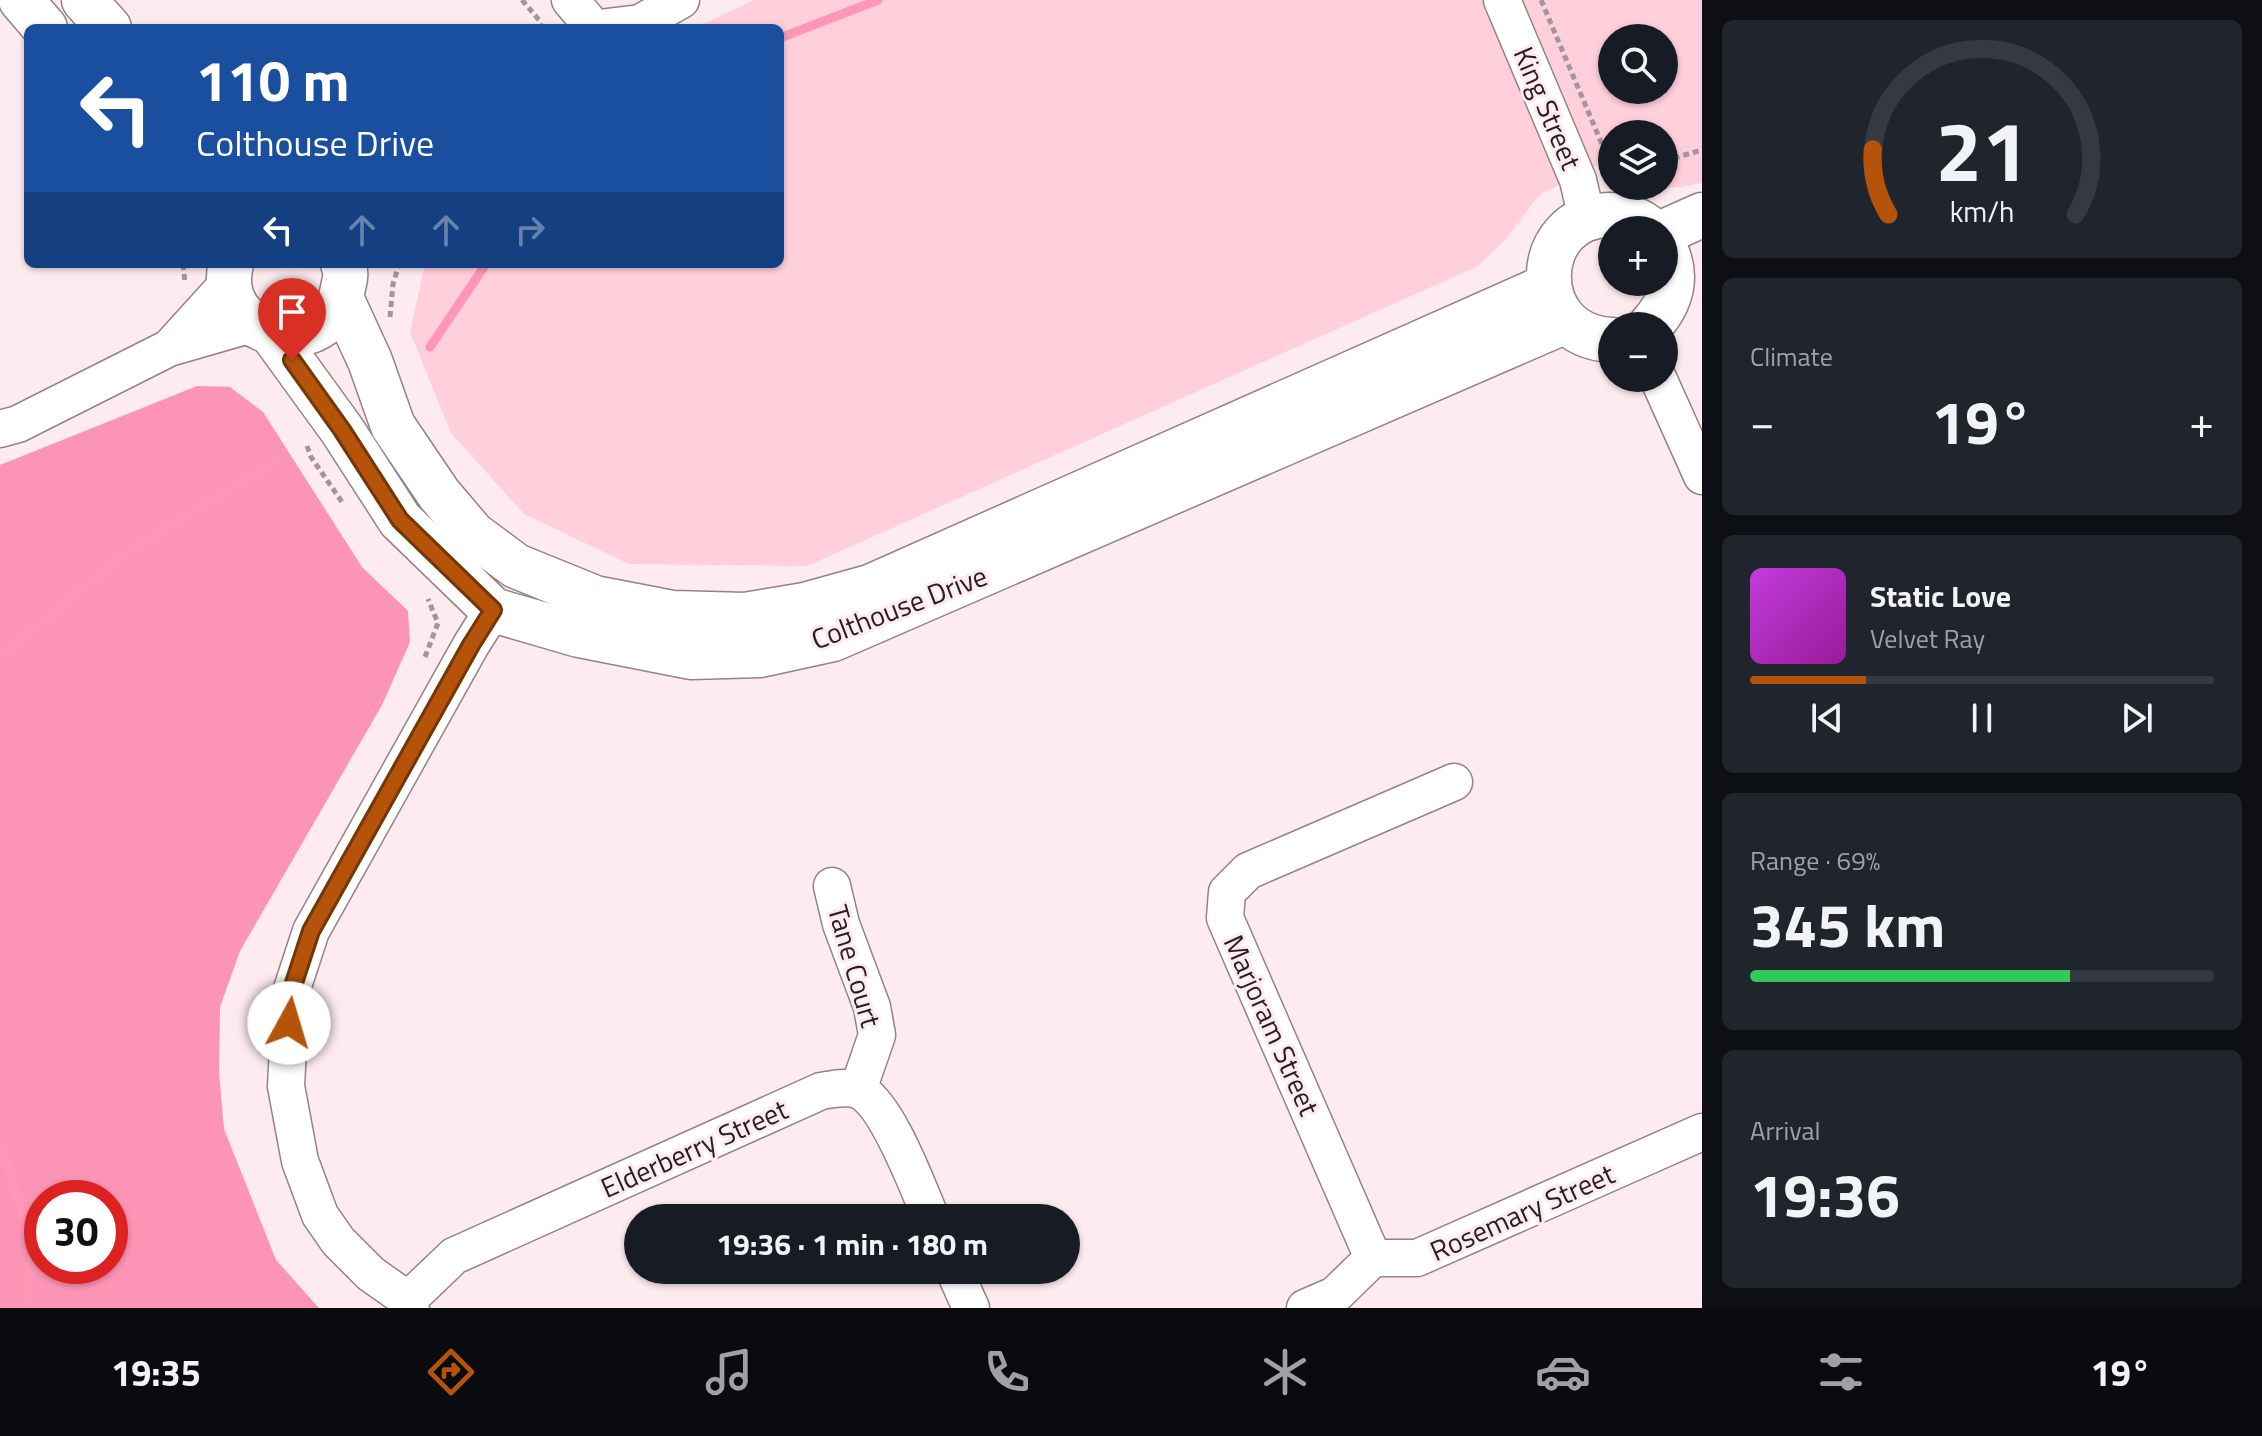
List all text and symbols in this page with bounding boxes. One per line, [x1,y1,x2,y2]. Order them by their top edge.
map controls [1598,24,1678,392]
button: search [1598,24,1678,104]
text: 110 m [196,38,349,123]
street label: King Street [1503,40,1593,176]
icon: left [64,56,168,160]
text: 21 [1935,86,2029,212]
text: Colthouse Drive [196,115,434,170]
button: layers [1598,120,1678,200]
text: km/h [1950,190,2014,233]
icon: left [256,208,300,252]
icon: ahead [340,208,384,252]
icon: ahead [424,208,468,252]
icon: right [508,208,552,252]
button: + [1598,216,1678,296]
pin [258,278,326,360]
icon: arrive [270,290,314,334]
button: − [1598,312,1678,392]
text: Climate [1750,337,1833,376]
text: 19° [1932,376,2032,467]
text: − [1750,388,1775,455]
text: + [2189,388,2214,455]
street label: Colthouse Drive [805,554,993,660]
text: Static Love [1870,573,2011,619]
text: Velvet Ray [1870,619,1985,658]
icon: previous [1805,696,1849,740]
icon: pause [1960,696,2004,740]
icon: next [2115,696,2159,740]
text: Range · 69% [1750,841,1880,880]
text: 345 km [1750,879,1945,970]
street label: Tane Court [817,900,893,1033]
street label: Marjoram Street [1213,928,1331,1122]
position arrow [247,981,331,1065]
street label: Elderberry Street [594,1087,795,1208]
text: Arrival [1750,1111,1821,1150]
text: 19:36 [1750,1149,1900,1240]
street label: Rosemary Street [1423,1152,1621,1272]
speed limit sign: 30 [24,1180,128,1284]
text: 19:36 · 1 min · 180 m [716,1221,988,1267]
icon: directions [423,1344,479,1400]
icon: music [701,1344,757,1400]
icon: phone [979,1344,1035,1400]
icon: climate [1257,1344,1313,1400]
icon: car [1535,1344,1591,1400]
icon: filters [1813,1344,1869,1400]
text: 19:35 [111,1345,201,1400]
text: 19° [2091,1345,2151,1400]

